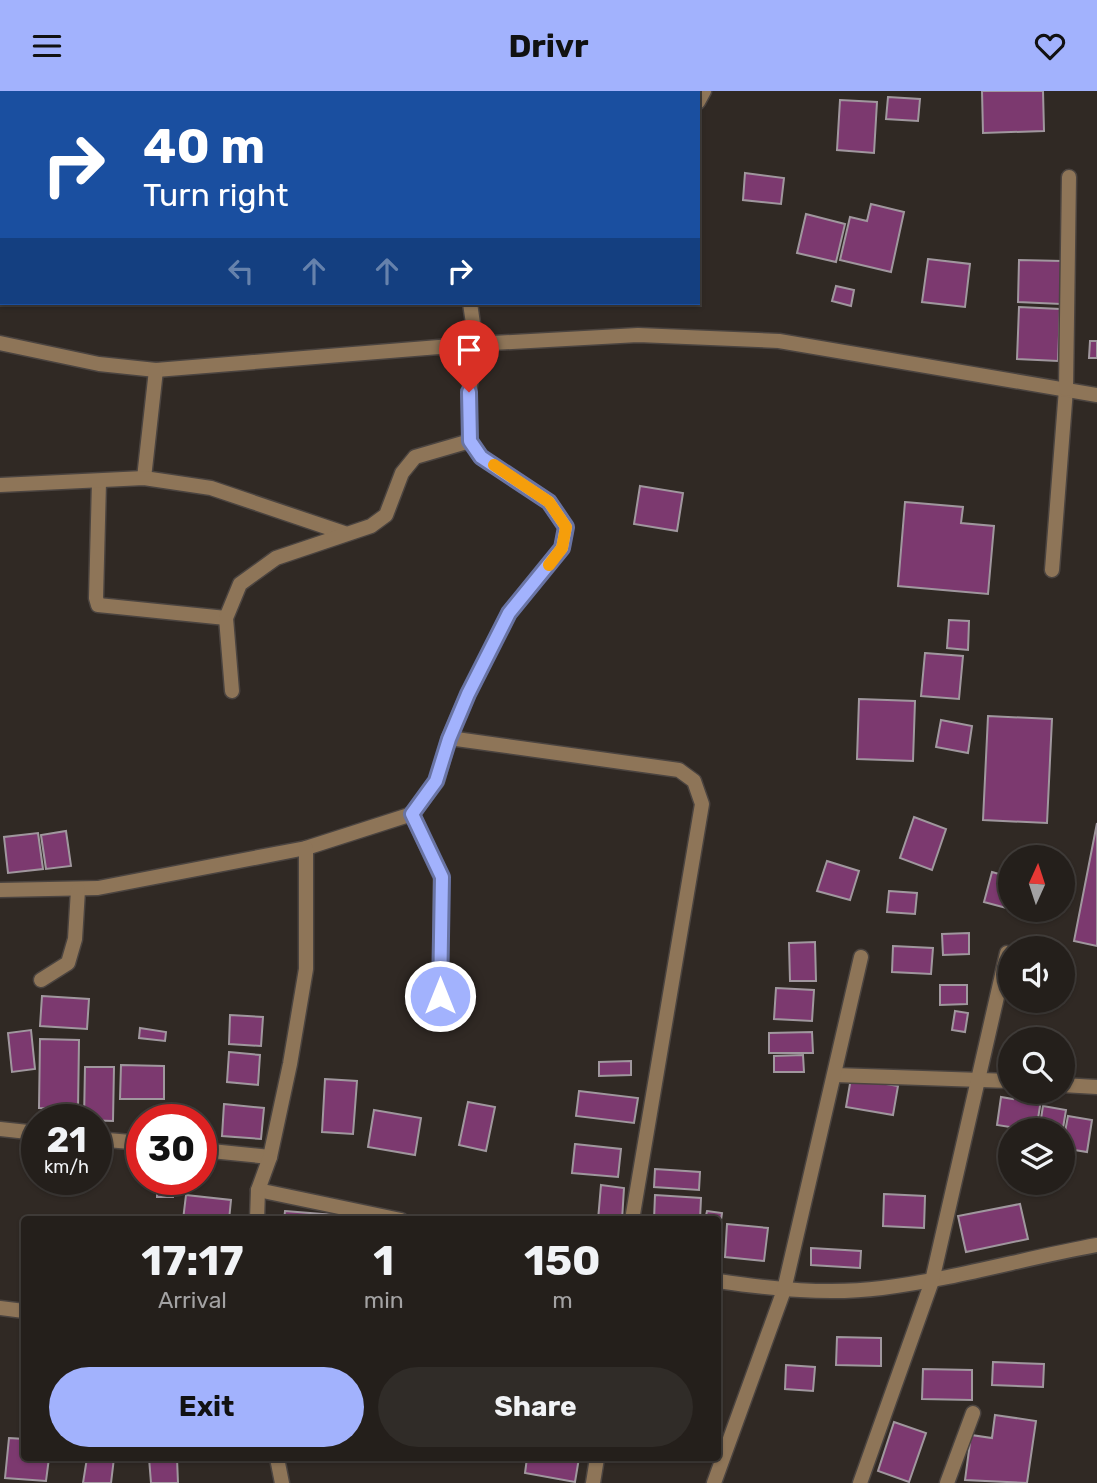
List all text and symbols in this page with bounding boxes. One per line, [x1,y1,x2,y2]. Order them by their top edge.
icon: menu [28,27,66,65]
text: Drivr [508,27,589,65]
icon: heart [1031,27,1069,65]
text: 40 m [143,117,265,175]
icon: right [28,119,119,210]
text: Turn right [143,176,288,214]
icon: left [222,252,260,290]
icon: ahead [295,252,333,290]
icon: ahead [368,252,406,290]
icon: right [441,252,479,290]
pin [439,320,499,392]
icon: arrive [450,331,488,369]
north arrow [998,845,1074,922]
map controls [998,845,1075,1195]
button: sound [998,936,1075,1013]
position arrow [403,959,477,1033]
button: search [998,1027,1075,1104]
speed limit sign: 30 [126,1104,217,1195]
button: layers [998,1118,1075,1195]
text: 21 [46,1119,87,1161]
text: km/h [44,1156,89,1178]
text: 17:17 [141,1236,243,1286]
text: 1 [373,1236,394,1286]
text: 150 [524,1236,601,1286]
text: Arrival [158,1286,227,1314]
text: min [364,1286,404,1314]
text: m [552,1286,573,1314]
button: Exit [49,1367,364,1447]
button: Share [378,1367,693,1447]

